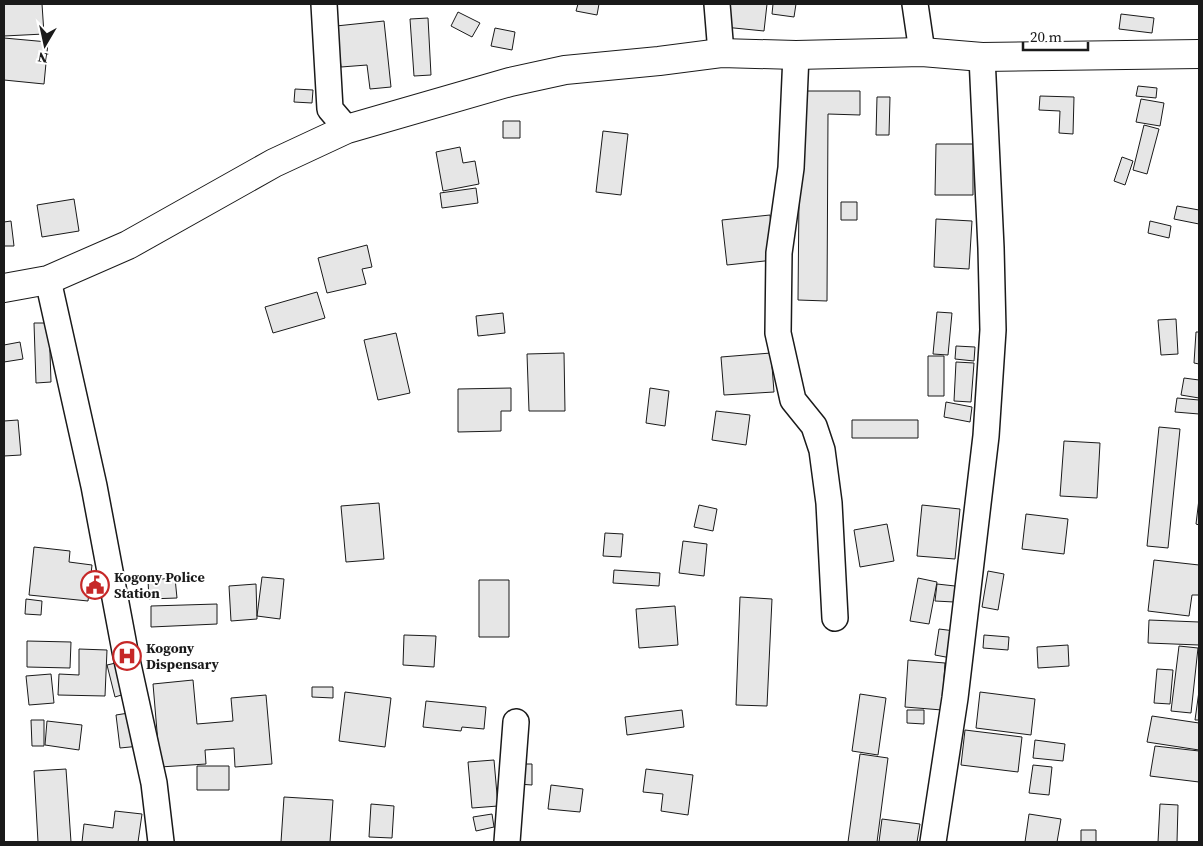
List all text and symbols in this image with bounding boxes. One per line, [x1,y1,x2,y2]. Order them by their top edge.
north arrow [20,20,70,70]
scale bar [1023,20,1088,52]
text: 20 m [1030,26,1062,47]
text: N [36,47,50,69]
place label: Kogony Police Station [114,567,205,603]
public building icon: Kogony Police Station [80,570,110,600]
place label: Kogony Dispensary [146,638,220,674]
hospital icon: Kogony Dispensary [112,641,142,671]

